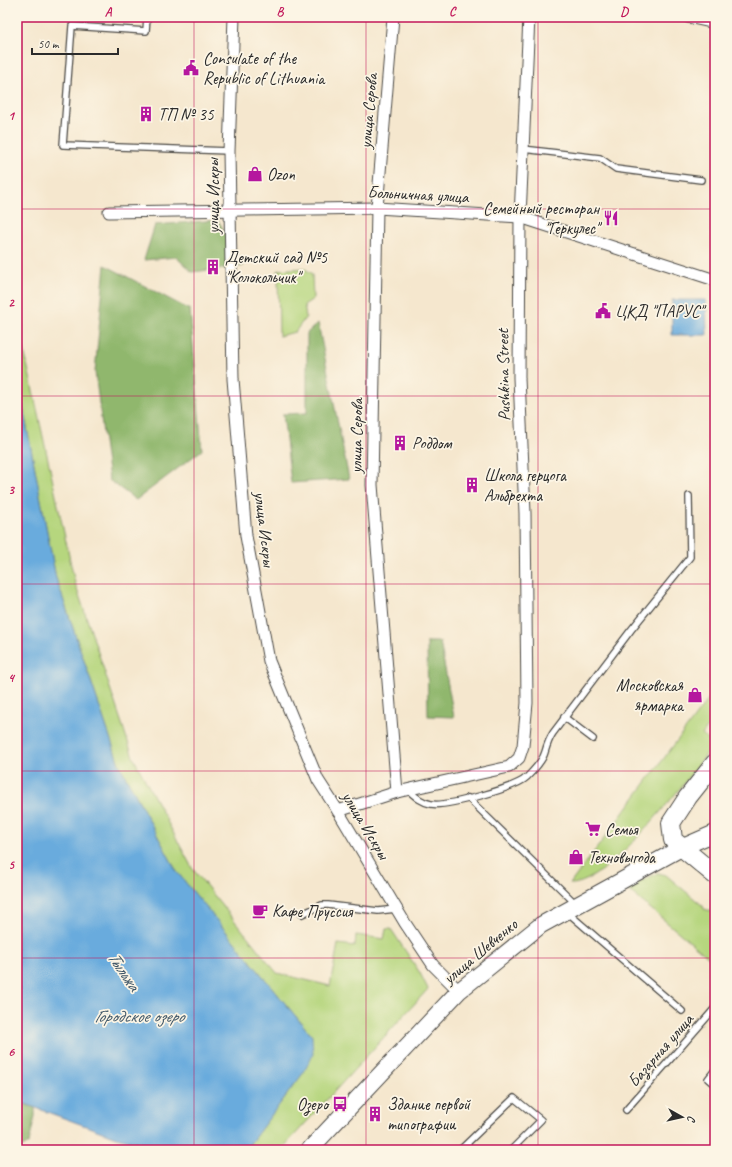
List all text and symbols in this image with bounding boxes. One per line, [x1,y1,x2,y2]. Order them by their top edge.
text: A [105,4,113,20]
text: B [277,4,285,20]
text: C [449,4,457,20]
text: D [620,4,629,20]
scale bar [32,30,118,56]
text: 50 m [38,36,60,52]
place label: Consulate of the Republic of Lithuania [203,48,326,89]
public building icon: Consulate of the Republic of Lithuania [182,59,200,77]
street label: улица Серова [355,71,382,150]
place label: ТП № 35 [158,104,215,125]
building icon: ТП № 35 [137,105,155,123]
text: 1 [8,108,16,124]
street label: улица Искры [203,156,224,235]
place label: Ozon [267,164,295,185]
shop icon: Ozon [246,165,264,183]
street label: Больничная улица [367,181,471,208]
place label: Семейный ресторан "Геркулес" [483,198,603,239]
restaurant icon: Семейный ресторан "Геркулес" [602,209,620,227]
place label: Детский сад №5 "Колокольчик" [225,247,328,288]
building icon: Детский сад №5 "Колокольчик" [204,258,222,276]
text: 2 [8,295,15,311]
place label: ЦКД "ПАРУС" [615,301,707,322]
public building icon: ЦКД "ПАРУС" [594,302,612,320]
street label: Pushkina Street [492,326,515,421]
street label: улица Серова [345,396,368,475]
place label: Роддом [412,433,453,454]
building icon: Роддом [391,434,409,452]
place label: Школа герцога Альбрехта [484,465,567,506]
building icon: Школа герцога Альбрехта [463,476,481,494]
text: 3 [8,482,15,498]
street label: улица Искры [249,489,280,570]
text: 4 [8,670,16,686]
place label: Московская ярмарка [616,675,685,716]
shop icon: Московская ярмарка [686,686,704,704]
street label: улица Искры [337,787,395,865]
place label: Семья [605,819,639,840]
supermarket icon: Семья [584,820,602,838]
place label: Техновыгода [588,847,656,868]
shop icon: Техновыгода [567,848,585,866]
text: 5 [8,857,15,873]
place label: Кафе Пруссия [272,901,354,922]
cafe icon: Кафе Пруссия [251,902,269,920]
street label: улица Шевченко [438,913,523,989]
water label: Тыльжа [103,947,146,997]
water label: Городское озеро [94,1005,186,1027]
street label: Базарная улица [623,1008,700,1092]
text: 6 [8,1044,15,1060]
place label: Озеро [297,1094,330,1116]
place label: Здание первой типографии [387,1094,471,1135]
bus stop icon: Озеро [331,1095,349,1113]
north arrow [662,1097,702,1137]
building icon: Здание первой типографии [366,1105,384,1123]
text: С [684,1115,699,1124]

